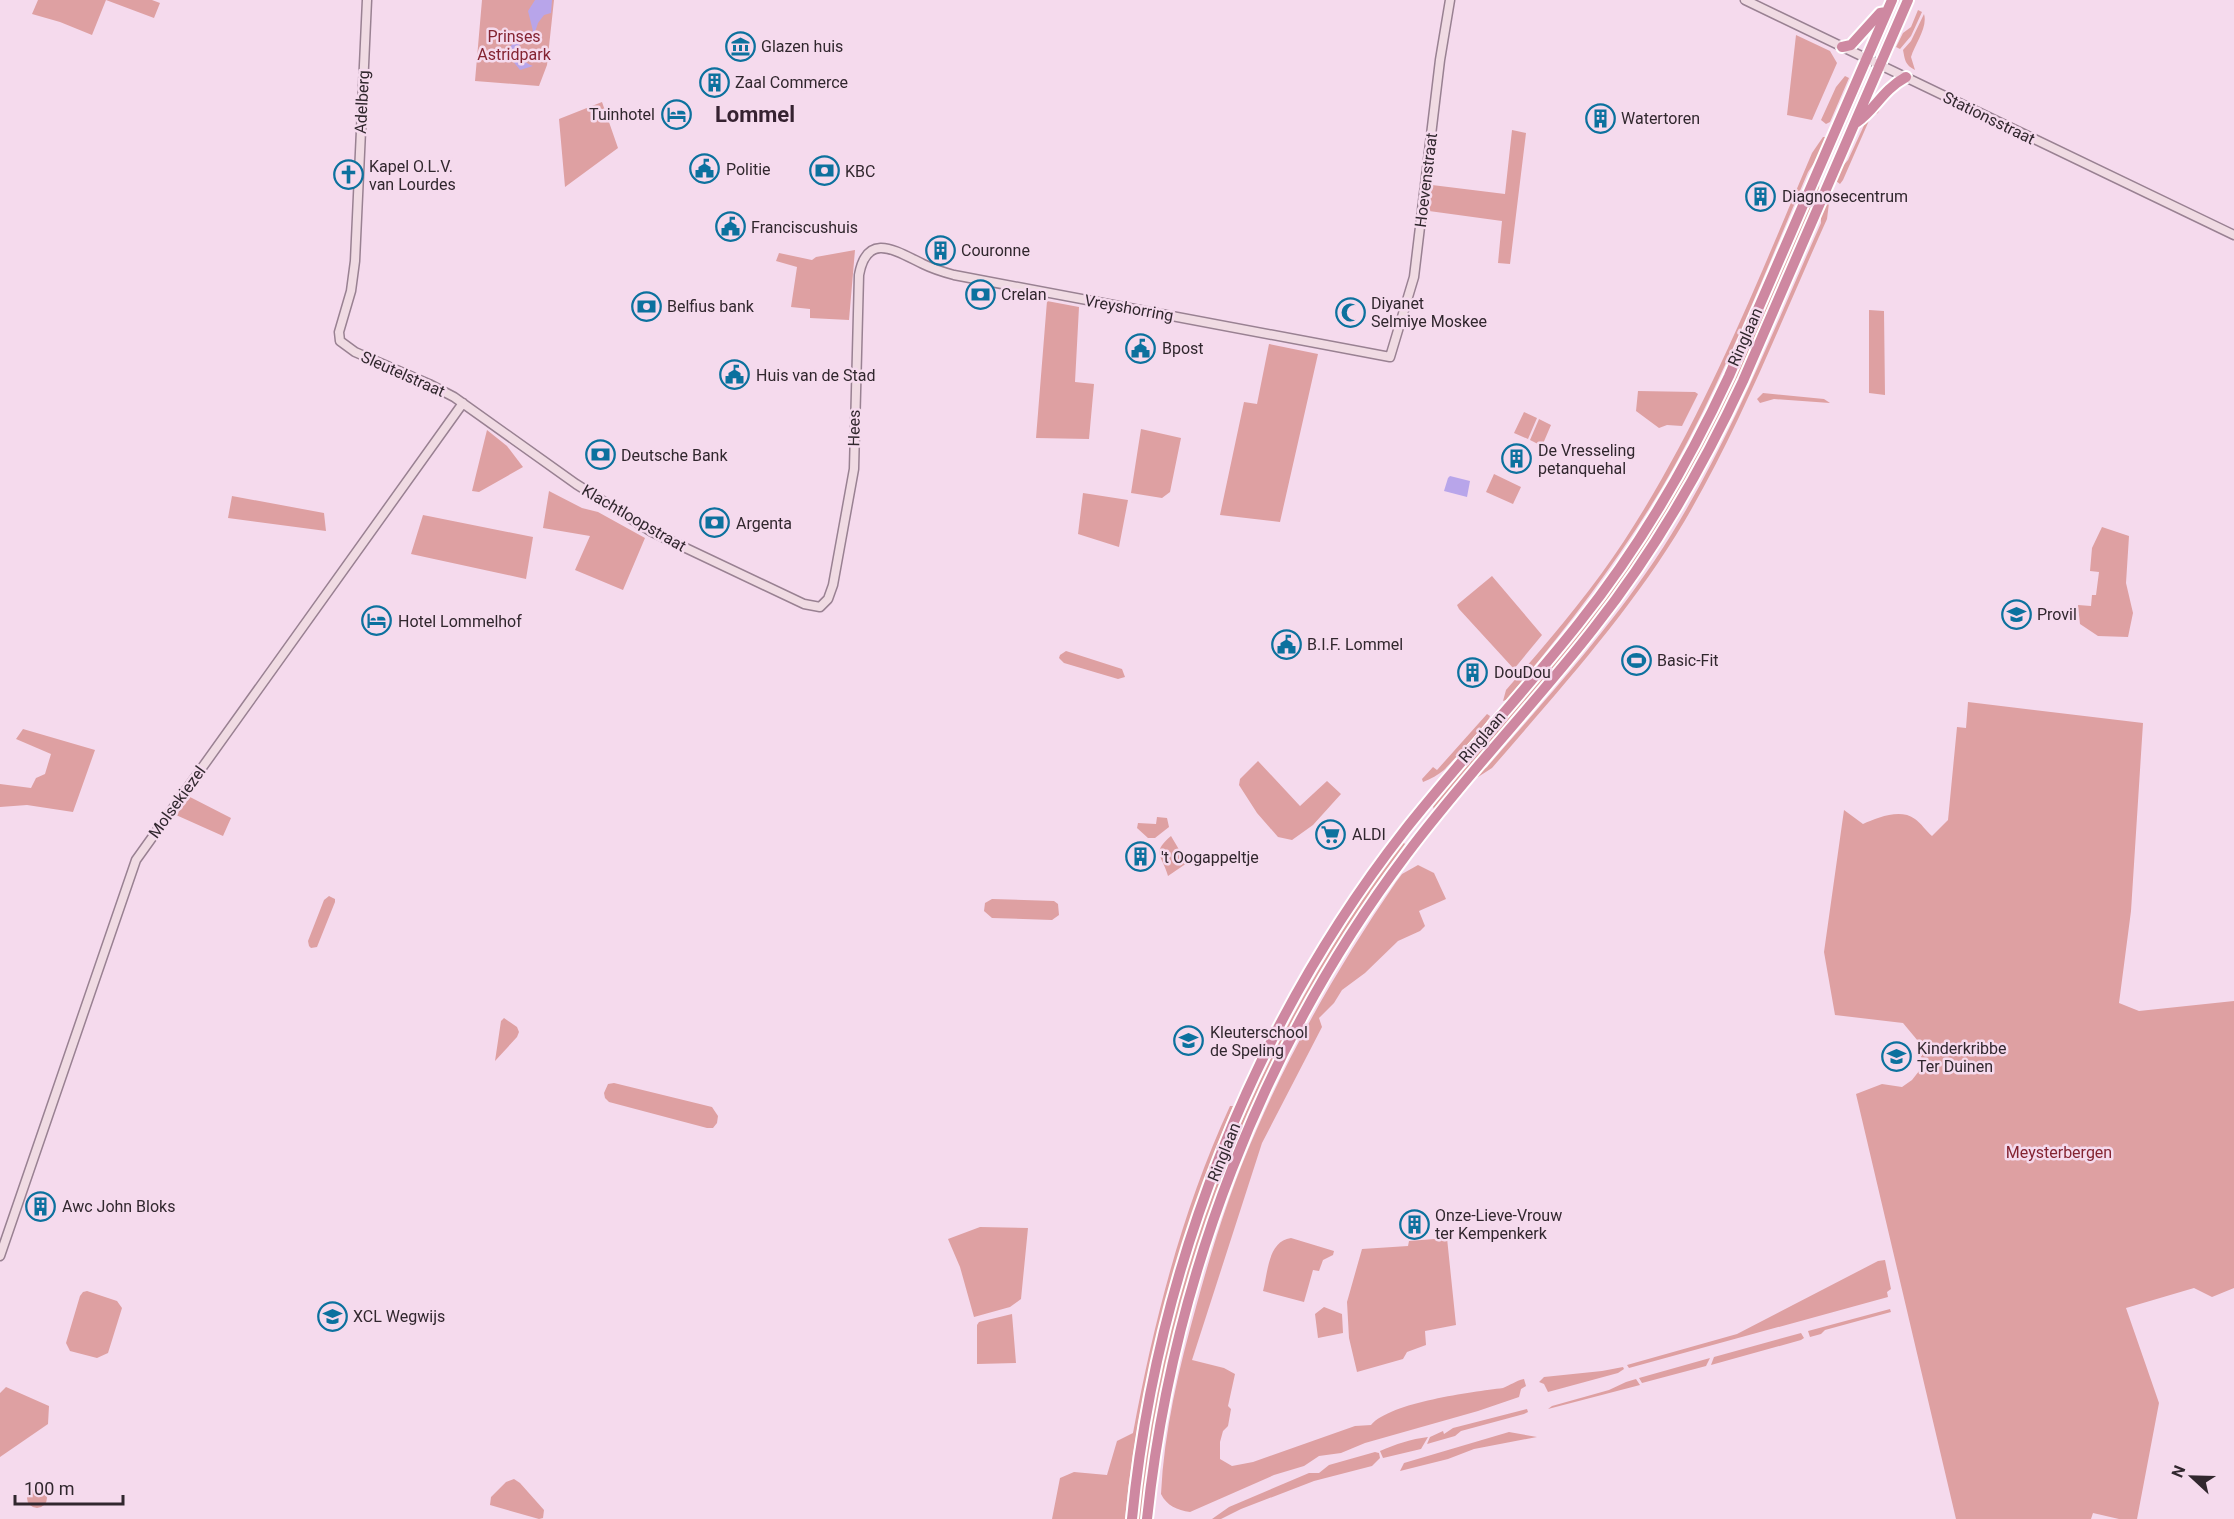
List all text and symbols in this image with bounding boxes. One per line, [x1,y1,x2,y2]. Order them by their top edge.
park label: Prinses Astridpark [477,27,552,64]
museum icon: Glazen huis [724,30,756,62]
place label: Glazen huis [761,37,843,56]
building icon: Zaal Commerce [698,66,730,98]
street label: Adelberg [351,70,373,134]
place label: Zaal Commerce [735,73,848,92]
street label: Stationsstraat [1940,88,2038,148]
hotel icon: Tuinhotel [660,98,692,130]
district label: Lommel [715,102,795,127]
building icon: Watertoren [1584,102,1616,134]
place label: Tuinhotel [589,105,655,124]
place label: Watertoren [1621,109,1700,128]
street label: Hoevenstraat [1411,132,1441,228]
public building icon: Politie [689,153,721,185]
bank icon: KBC [808,155,840,187]
place label: Kapel O.L.V. van Lourdes [369,157,456,194]
church icon: Kapel O.L.V. van Lourdes [332,159,364,191]
place label: Politie [726,160,771,179]
place label: KBC [845,162,875,181]
building icon: Diagnosecentrum [1745,180,1777,212]
place label: Diagnosecentrum [1782,187,1908,206]
public building icon: Franciscushuis [714,211,746,243]
place label: Franciscushuis [751,218,858,237]
building icon: Couronne [924,234,956,266]
place label: Couronne [961,241,1030,260]
bank icon: Crelan [964,278,996,310]
place label: Crelan [1001,285,1047,304]
bank icon: Belfius bank [630,290,662,322]
street label: Vreyshorring [1083,291,1175,325]
place label: Diyanet Selmiye Moskee [1371,294,1487,331]
mosque icon: Diyanet Selmiye Moskee [1334,296,1366,328]
place label: Belfius bank [667,297,755,316]
street label: Ringlaan [1724,305,1766,369]
public building icon: Bpost [1125,332,1157,364]
place label: Bpost [1162,339,1204,358]
street label: Sleutelstraat [358,347,448,401]
public building icon: Huis van de Stad [719,359,751,391]
place label: Huis van de Stad [756,366,875,385]
street label: Hees [844,410,864,446]
bank icon: Deutsche Bank [584,439,616,471]
place label: De Vresseling petanquehal [1538,441,1635,478]
building icon: De Vresseling petanquehal [1501,443,1533,475]
place label: Deutsche Bank [621,446,728,465]
street label: Klachtloopstraat [578,480,690,556]
bank icon: Argenta [699,507,731,539]
place label: Argenta [736,514,792,533]
school or university icon: Provil [2000,598,2032,630]
hotel icon: Hotel Lommelhof [361,605,393,637]
place label: Provil [2037,605,2077,624]
place label: Hotel Lommelhof [398,612,522,631]
public building icon: B.I.F. Lommel [1270,628,1302,660]
place label: B.I.F. Lommel [1307,635,1403,654]
sports icon: Basic-Fit [1620,644,1652,676]
place label: Basic-Fit [1657,651,1719,670]
building icon: DouDou [1457,656,1489,688]
place label: DouDou [1494,663,1551,682]
street label: Ringlaan [1455,707,1509,767]
street label: Molsekiezel [145,762,209,842]
supermarket icon: ALDI [1315,818,1347,850]
place label: ALDI [1352,825,1386,844]
building icon: 't Oogappeltje [1124,841,1156,873]
place label: 't Oogappeltje [1161,848,1259,867]
place label: Kleuterschool de Speling [1210,1023,1308,1060]
school or university icon: Kleuterschool de Speling [1173,1025,1205,1057]
place label: Kinderkribbe Ter Duinen [1917,1039,2007,1076]
school or university icon: Kinderkribbe Ter Duinen [1880,1041,1912,1073]
street label: Ringlaan [1204,1120,1244,1184]
park label: Meysterbergen [2006,1143,2112,1162]
building icon: Awc John Bloks [25,1190,57,1222]
place label: Awc John Bloks [62,1197,175,1216]
place label: Onze-Lieve-Vrouw ter Kempenkerk [1435,1206,1562,1243]
building icon: Onze-Lieve-Vrouw ter Kempenkerk [1398,1208,1430,1240]
school or university icon: XCL Wegwijs [316,1300,348,1332]
place label: XCL Wegwijs [353,1307,445,1326]
north arrow [2162,1447,2222,1507]
text: N [2168,1463,2189,1480]
scale bar [15,1468,123,1506]
text: 100 m [24,1478,75,1499]

